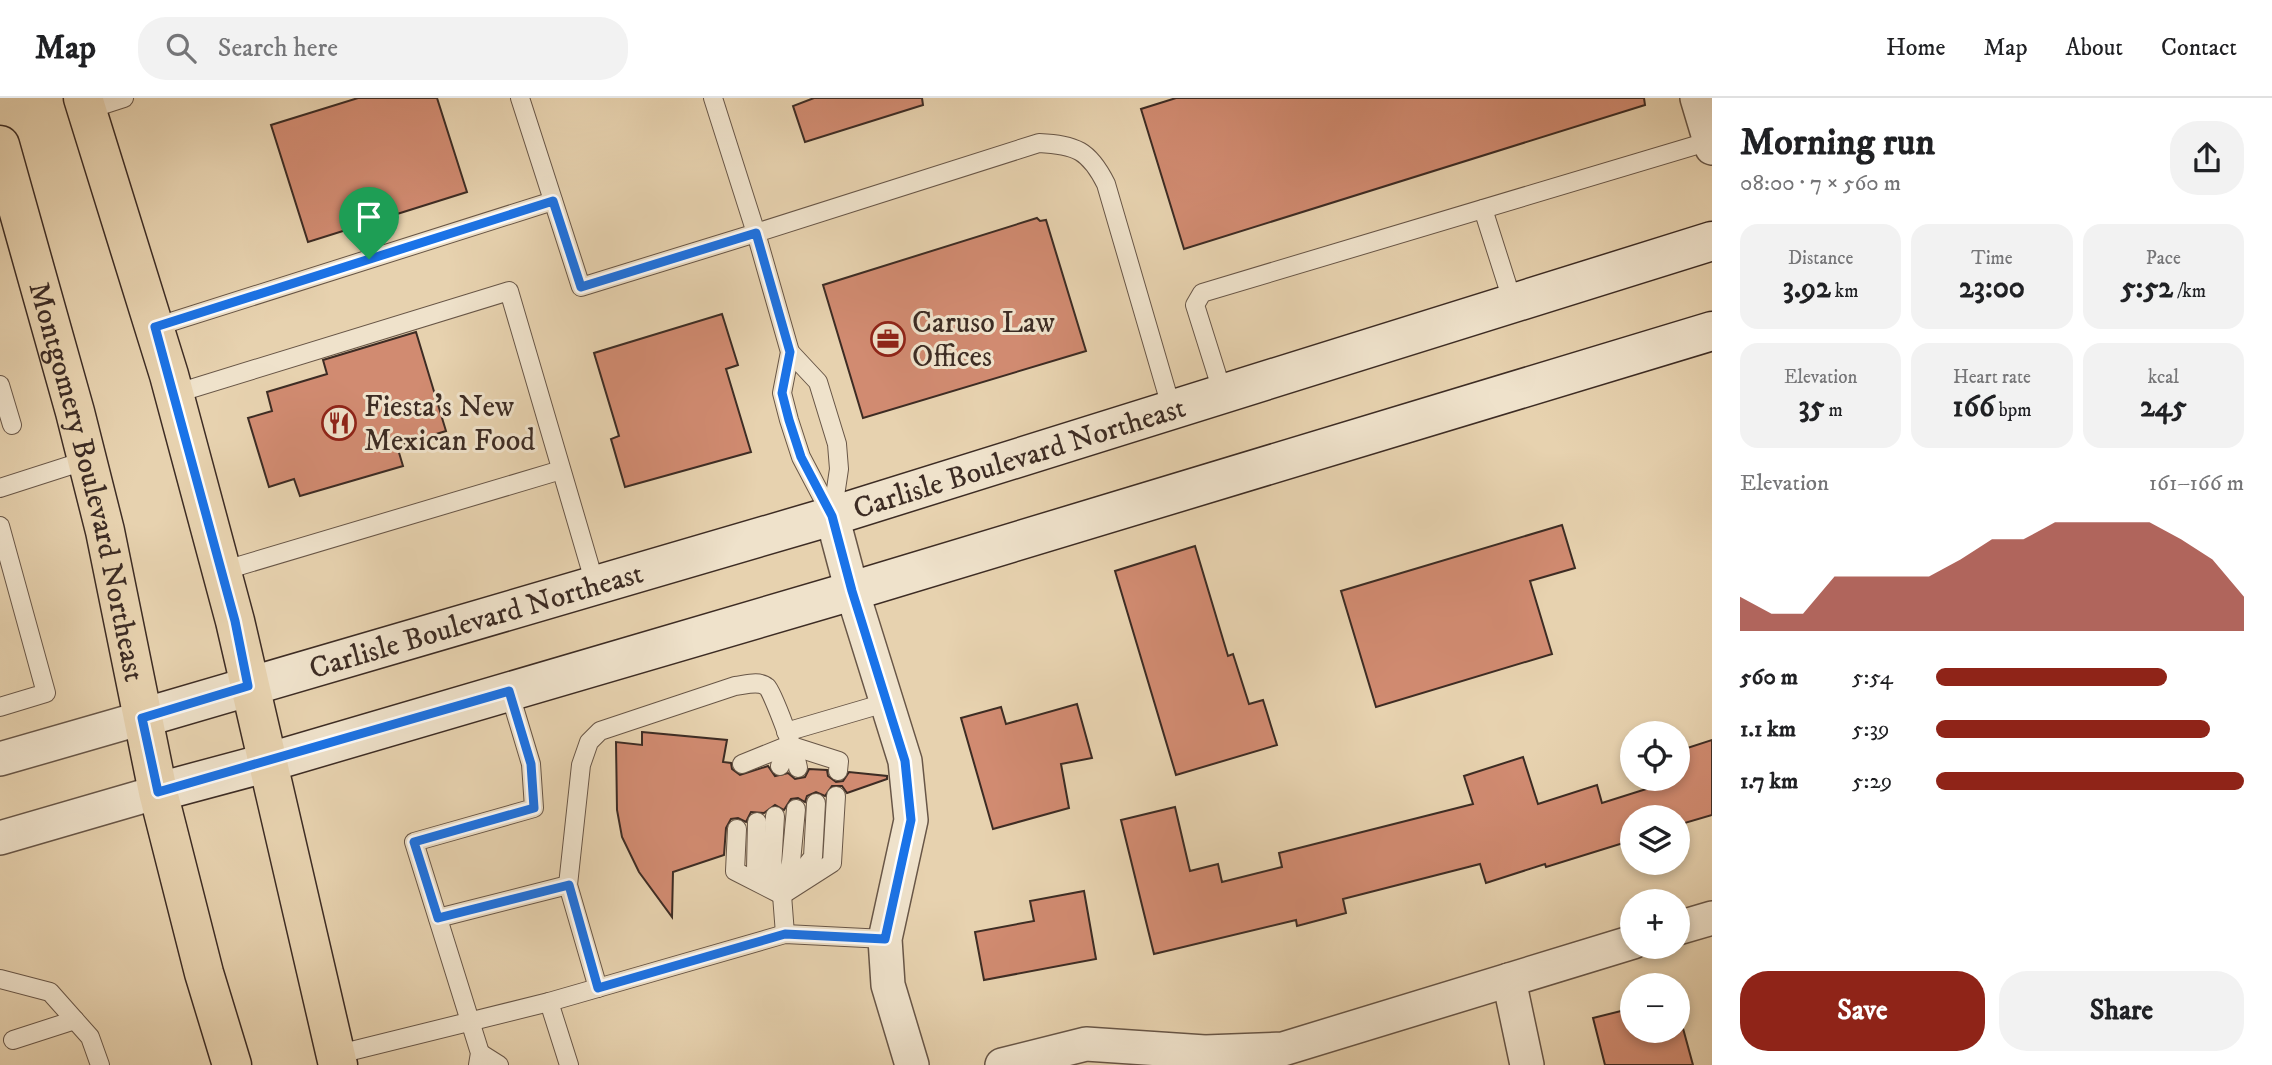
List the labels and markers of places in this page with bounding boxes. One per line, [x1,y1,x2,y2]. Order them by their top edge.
pin [339,187,399,259]
place label: Caruso Law Offices [912,305,1055,376]
office icon: Caruso Law Offices [869,320,907,358]
place label: Fiesta’s New Mexican Food [364,389,535,460]
restaurant icon: Fiesta’s New Mexican Food [320,404,358,442]

